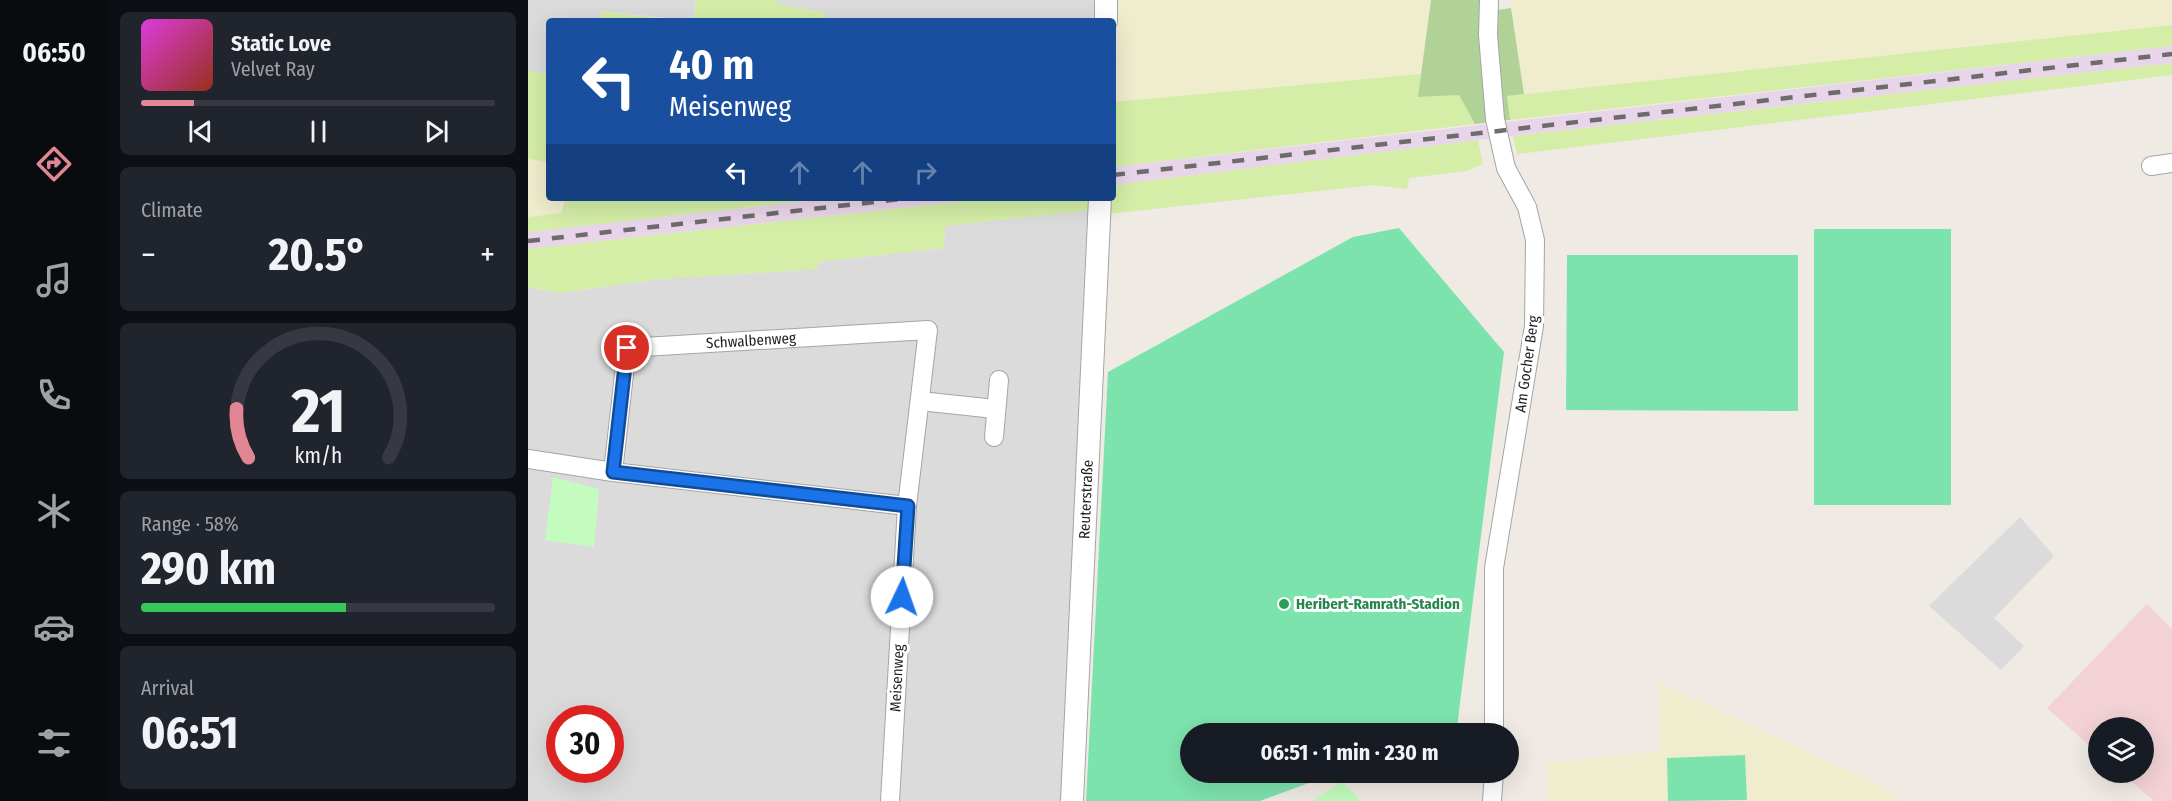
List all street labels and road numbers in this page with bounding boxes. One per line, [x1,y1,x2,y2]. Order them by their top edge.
street label: Am Gocher Berg [1511,314,1543,414]
street label: Schwalbenweg [705,329,797,352]
street label: Reuterstraße [1075,459,1097,539]
street label: Meisenweg [886,644,908,712]

